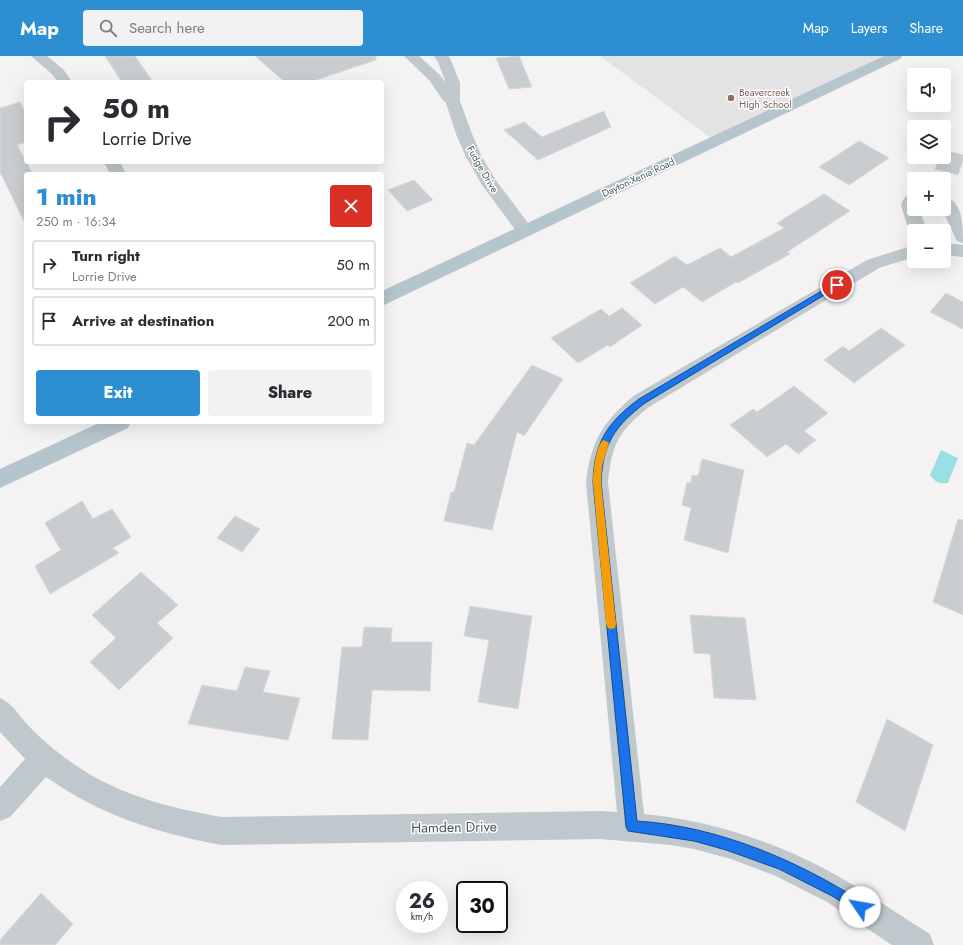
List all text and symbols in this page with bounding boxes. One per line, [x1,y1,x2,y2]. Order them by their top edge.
search box [83,10,363,46]
text: Map [20,15,59,42]
icon: search [97,17,119,39]
text: Search here [129,17,205,39]
text: Map [803,18,829,38]
text: Layers [851,18,887,38]
text: Share [909,18,943,38]
map controls [907,68,951,268]
button: sound [907,68,951,112]
place label: Beavercreek High School [739,85,791,112]
text: 50 m [102,88,170,129]
marker: Beavercreek High School [726,93,736,103]
icon: right [36,96,88,148]
button: layers [907,120,951,164]
text: Lorrie Drive [102,126,192,152]
street label: Fudge Drive [463,143,502,195]
street label: Dayton-Xenia Road [599,154,677,201]
button: + [907,172,951,216]
text: 1 min [36,179,97,214]
button: close [330,185,372,227]
text: 250 m · 16:34 [36,212,116,231]
button: − [907,224,951,268]
text: Turn right [72,245,140,267]
icon: right [38,254,60,276]
text: 50 m [336,254,370,276]
text: Lorrie Drive [72,267,137,286]
pin [820,268,854,302]
icon: arrive [826,274,848,296]
icon: arrive [38,310,60,332]
text: Arrive at destination [72,310,214,332]
text: 200 m [327,310,370,332]
button: Exit [36,370,200,416]
button: Share [208,370,372,416]
street label: Hamden Drive [411,816,497,838]
speed limit sign: 30 [456,881,508,933]
position arrow [839,886,881,928]
text: 26 [409,887,435,916]
text: km/h [411,909,433,924]

